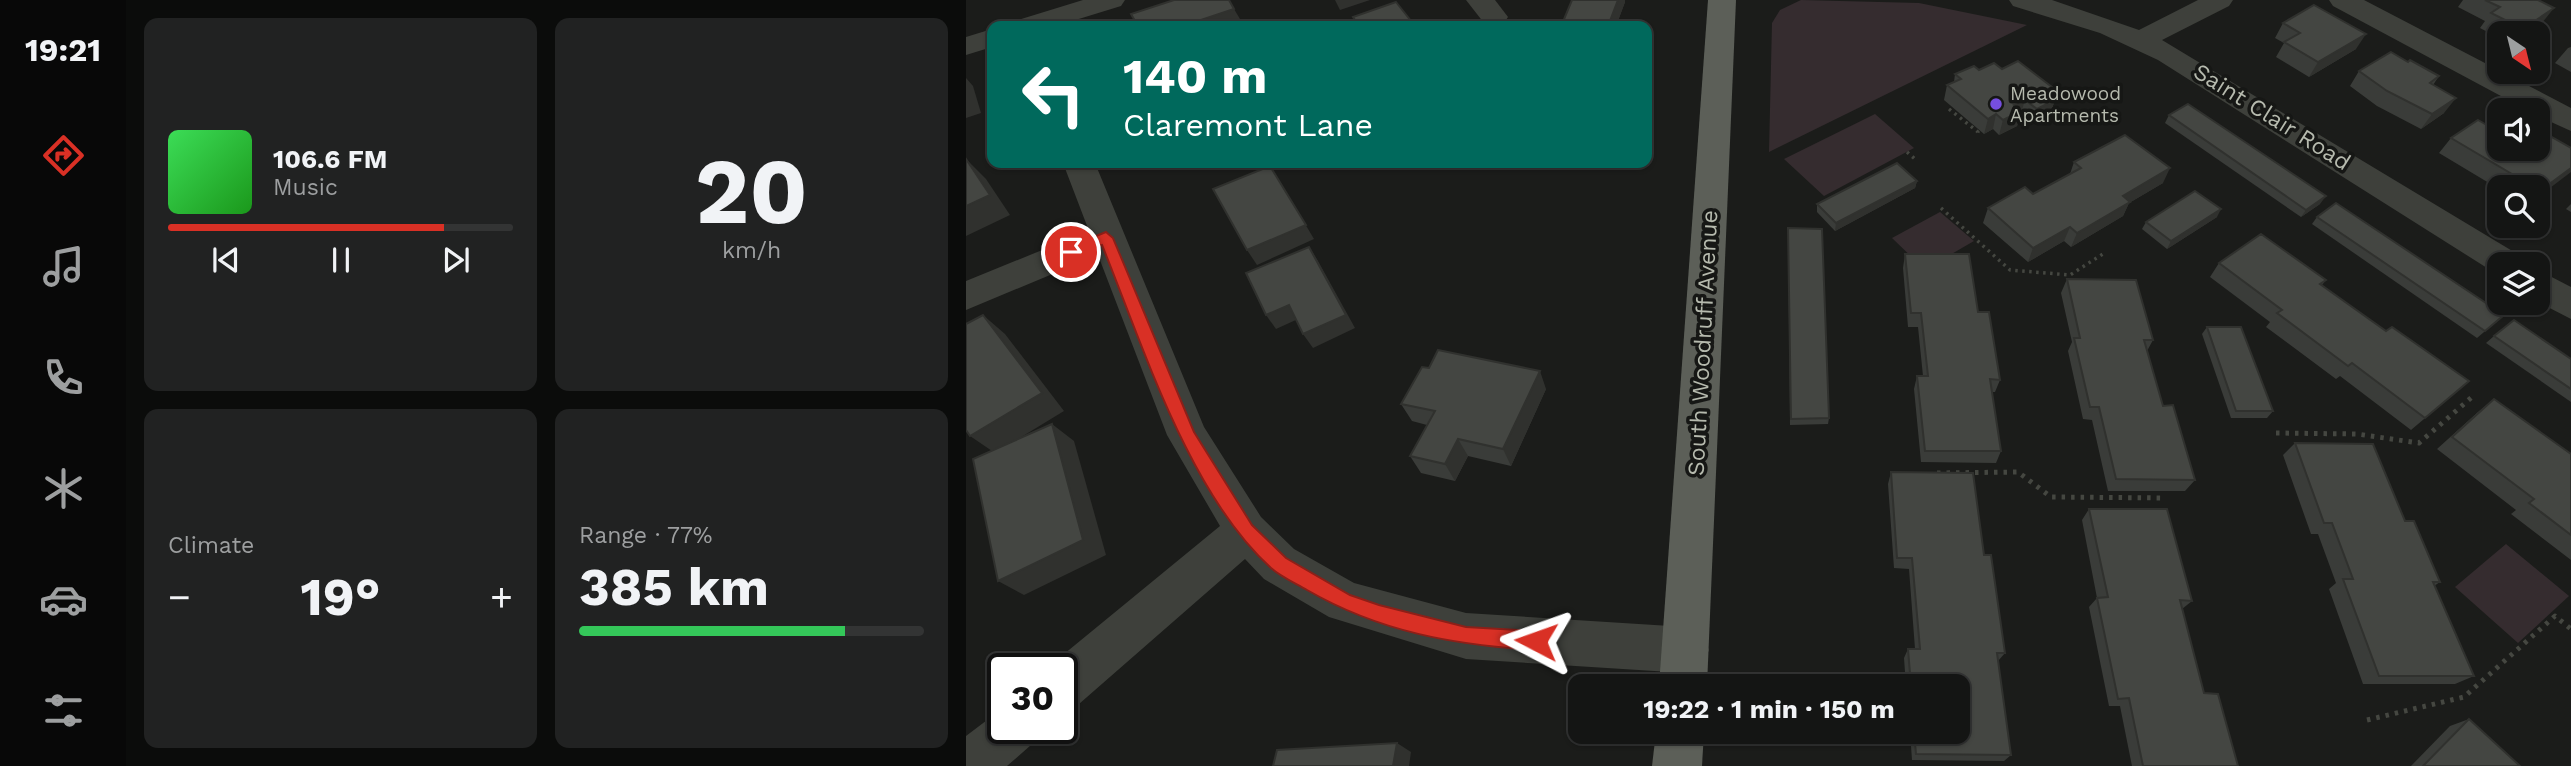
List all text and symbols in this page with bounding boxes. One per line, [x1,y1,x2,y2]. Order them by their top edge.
north arrow [2487,21,2550,84]
map controls [2487,21,2550,315]
text: 19:21 [25,31,101,69]
text: 140 m [1123,47,1267,105]
icon: left [1008,49,1099,140]
street label: Saint Clair Road [2189,58,2355,176]
place label: Meadowood Apartments [2010,82,2121,127]
marker: Meadowood Apartments [1988,96,2004,112]
button: sound [2487,98,2550,161]
text: Claremont Lane [1123,106,1373,144]
icon: directions [39,131,88,180]
text: 20 [695,138,808,245]
text: 106.6 FM [273,144,387,174]
text: Music [273,174,338,201]
button: search [2487,175,2550,238]
street label: South Woodruff Avenue [1683,209,1723,477]
pin [1041,222,1101,282]
icon: arrive [1052,233,1090,271]
text: km/h [722,237,781,264]
icon: previous [207,241,245,279]
icon: pause [322,241,360,279]
icon: next [437,241,475,279]
icon: music [39,242,88,291]
button: layers [2487,252,2550,315]
icon: phone [39,353,88,402]
icon: climate [39,464,88,513]
text: Range · 77% [579,522,713,549]
text: Climate [168,532,254,559]
text: 385 km [579,557,769,618]
text: 19° [300,567,381,628]
icon: car [39,575,88,624]
text: − [168,575,191,619]
text: + [490,575,513,619]
position arrow [1499,604,1573,678]
speed limit sign: 30 [987,653,1078,744]
icon: filters [39,686,88,735]
text: 19:22 · 1 min · 150 m [1643,694,1895,724]

